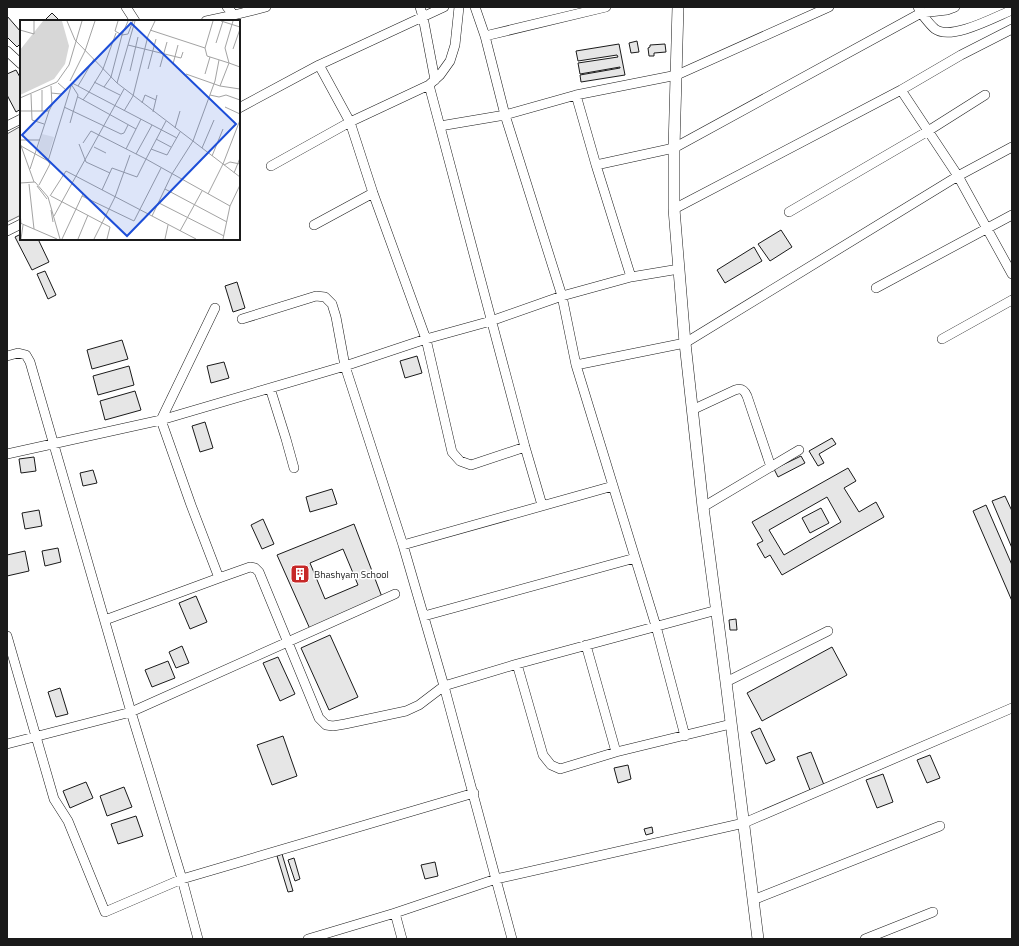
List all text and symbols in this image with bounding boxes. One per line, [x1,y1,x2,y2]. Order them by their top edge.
inset map [20,20,240,240]
building icon: Bhashyam School [289,563,311,585]
place label: Bhashyam School [314,567,389,582]

